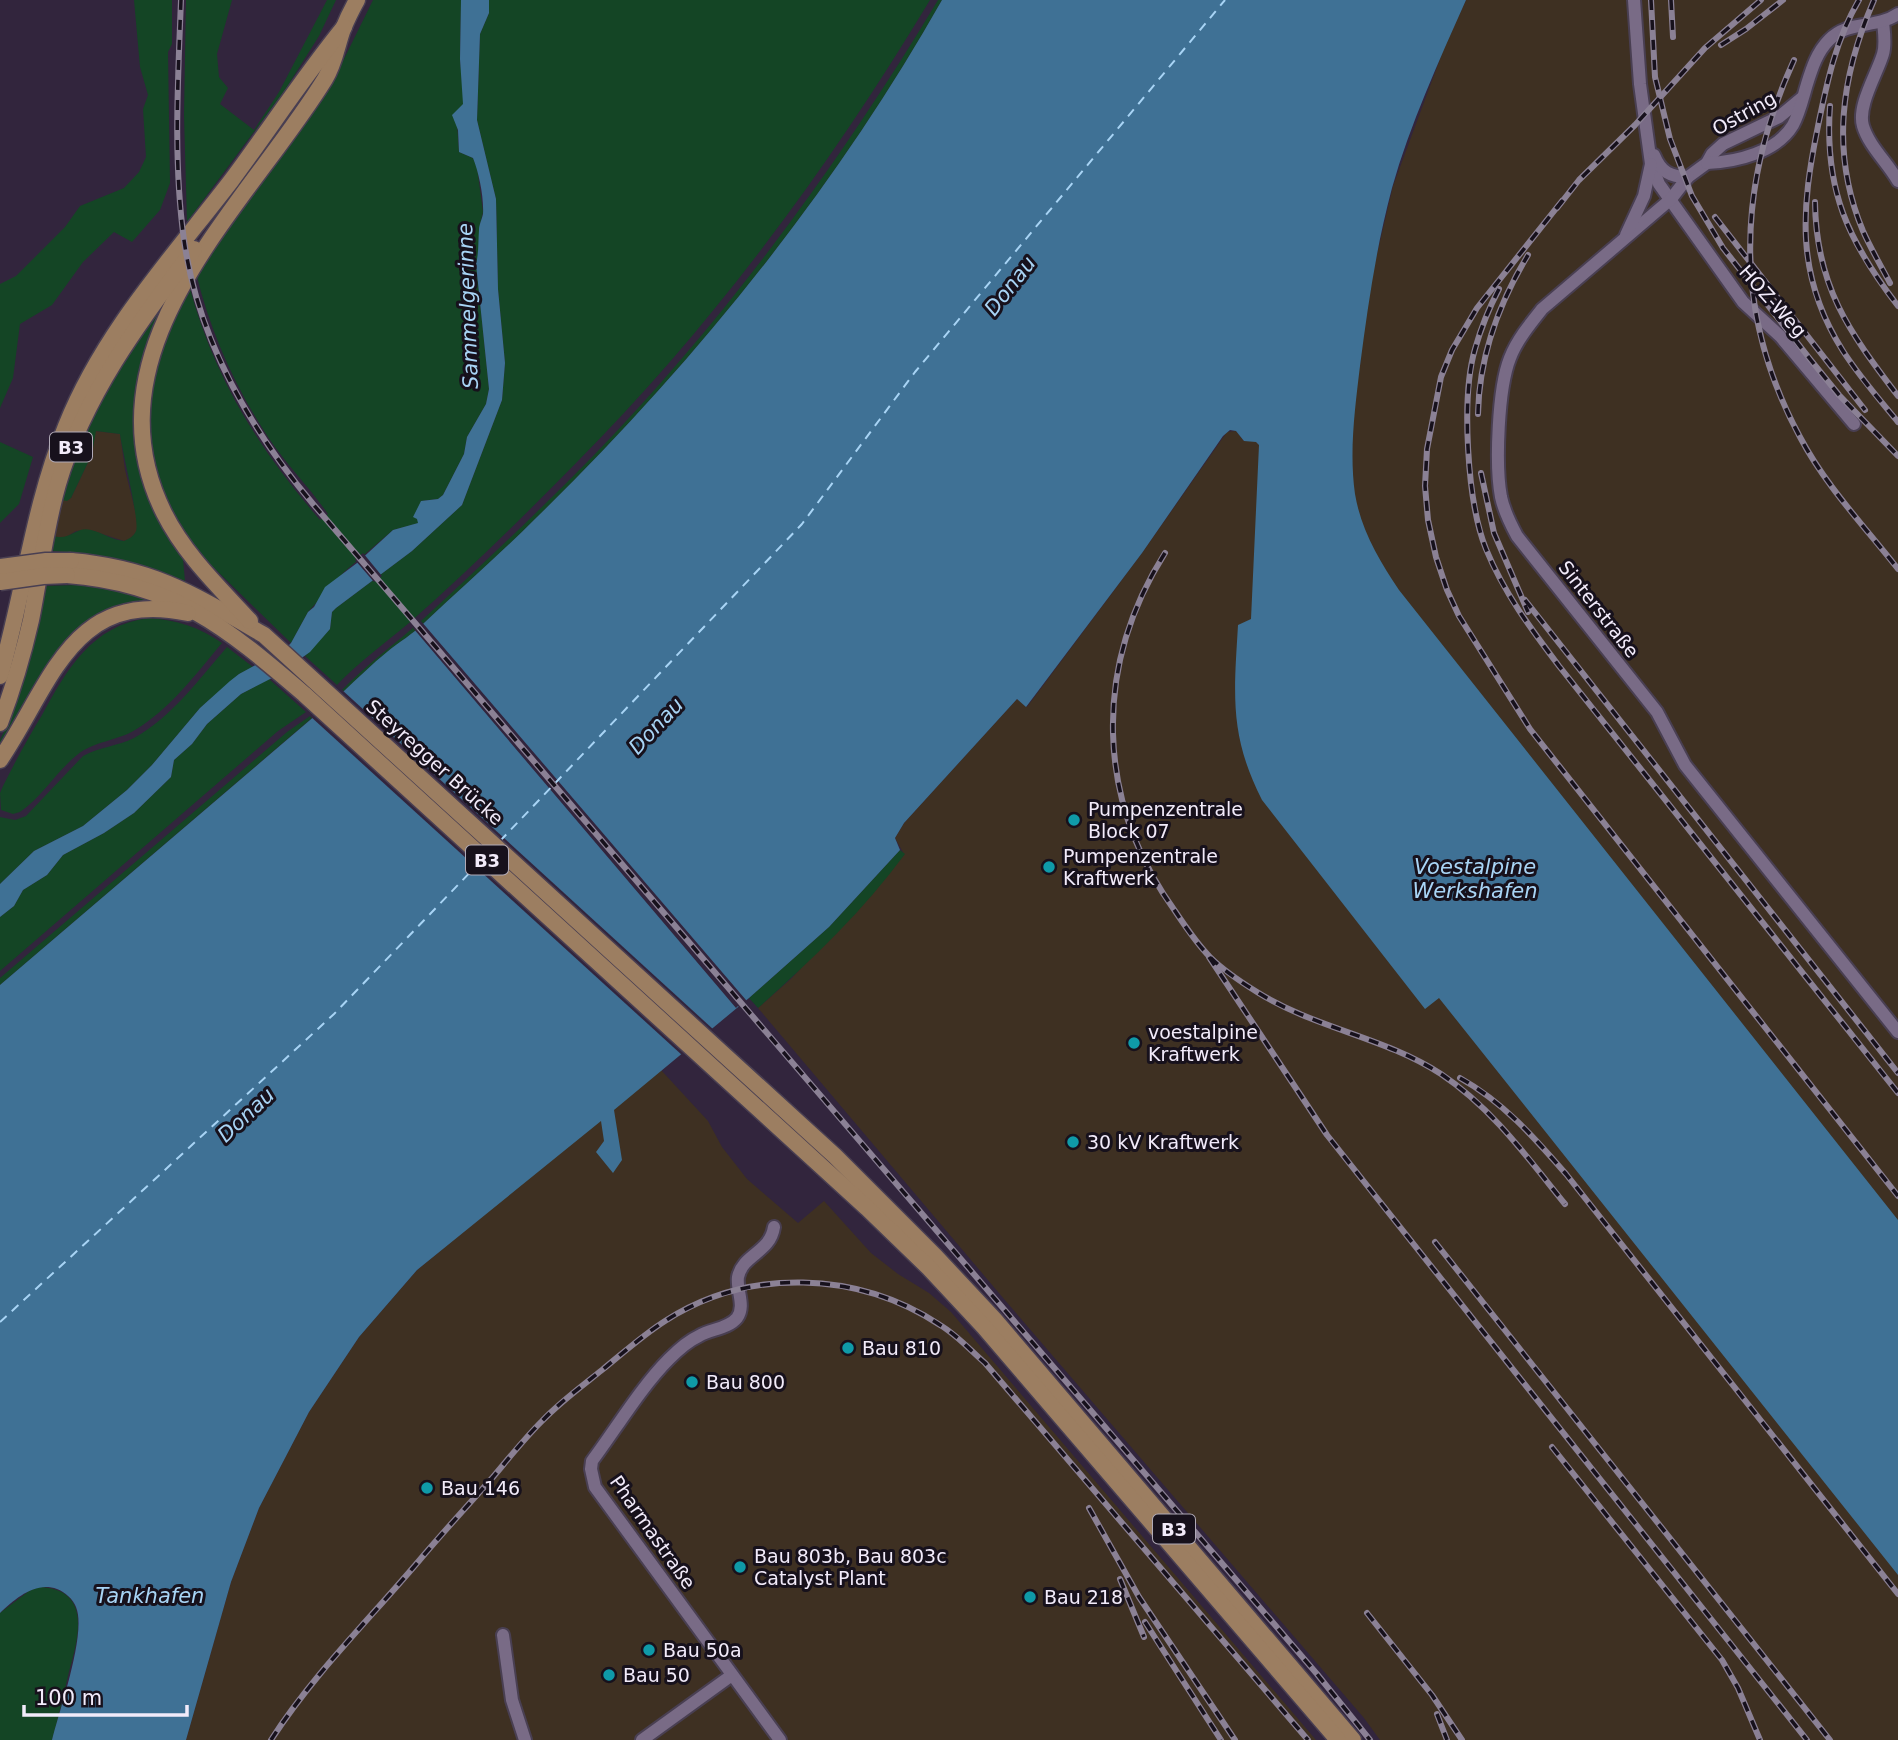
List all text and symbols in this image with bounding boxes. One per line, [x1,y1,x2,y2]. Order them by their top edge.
street label: Ostring [1708,87,1780,139]
water label: Sammelgerinne [453,223,483,389]
water label: Donau [979,252,1041,320]
street label: HOZ-Weg [1735,260,1811,342]
road number: B3 [50,432,92,462]
street label: Sinterstraße [1554,556,1644,662]
water label: Donau [624,693,688,759]
street label: Steyregger Brücke [362,695,508,829]
place label: Pumpenzentrale Block 07 [1088,798,1243,842]
marker: Pumpenzentrale Block 07 [1066,812,1082,828]
place label: Pumpenzentrale Kraftwerk [1063,845,1218,889]
road number: B3 [466,846,508,874]
water label: Voestalpine Werkshafen [1412,855,1538,903]
marker: Pumpenzentrale Kraftwerk [1041,859,1057,875]
place label: voestalpine Kraftwerk [1148,1021,1258,1065]
marker: voestalpine Kraftwerk [1126,1035,1142,1051]
water label: Donau [213,1083,279,1147]
place label: 30 kV Kraftwerk [1087,1131,1239,1153]
marker: 30 kV Kraftwerk [1065,1134,1081,1150]
place label: Bau 810 [862,1337,941,1359]
marker: Bau 810 [840,1340,856,1356]
place label: Bau 800 [706,1371,785,1393]
marker: Bau 800 [684,1374,700,1390]
street label: Pharmastraße [606,1471,700,1593]
place label: Bau 146 [441,1477,520,1499]
marker: Bau 146 [419,1480,435,1496]
road number: B3 [1153,1514,1195,1544]
place label: Bau 803b, Bau 803c Catalyst Plant [754,1545,947,1589]
marker: Bau 803b, Bau 803c Catalyst Plant [732,1559,748,1575]
water label: Tankhafen [96,1584,204,1608]
place label: Bau 218 [1044,1586,1123,1608]
marker: Bau 218 [1022,1589,1038,1605]
place label: Bau 50a [663,1639,742,1661]
marker: Bau 50a [641,1642,657,1658]
place label: Bau 50 [623,1664,690,1686]
marker: Bau 50 [601,1667,617,1683]
scale bar [24,1674,187,1718]
text: 100 m [35,1686,102,1710]

